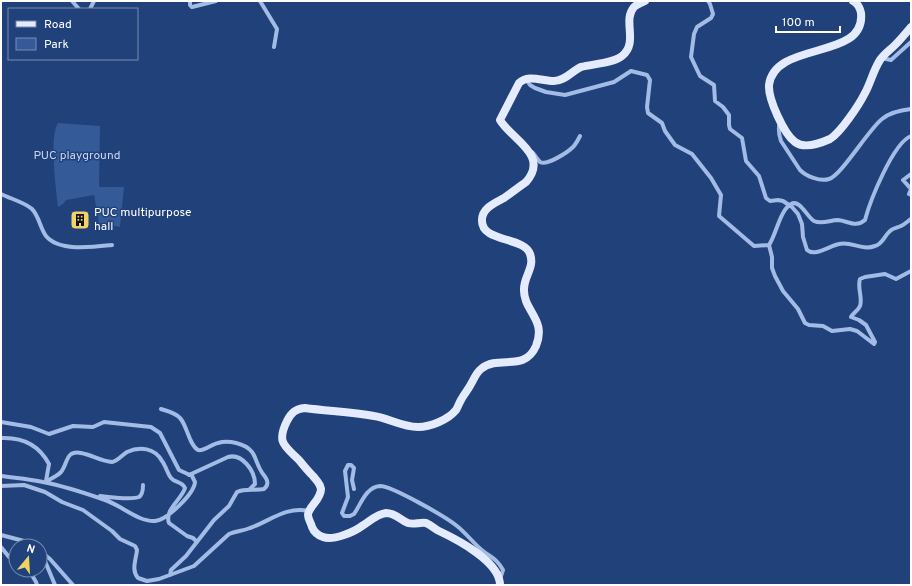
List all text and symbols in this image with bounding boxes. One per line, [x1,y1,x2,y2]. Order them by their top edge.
legend [8,8,138,60]
scale bar [776,8,840,34]
text: 100 m [782,15,815,31]
text: Road [44,17,72,33]
text: Park [44,37,69,53]
park label: PUC playground [33,148,121,164]
place label: PUC multipurpose hall [94,205,191,235]
building icon: PUC multipurpose hall [69,209,91,231]
north arrow [8,538,48,578]
text: N [25,542,37,557]

